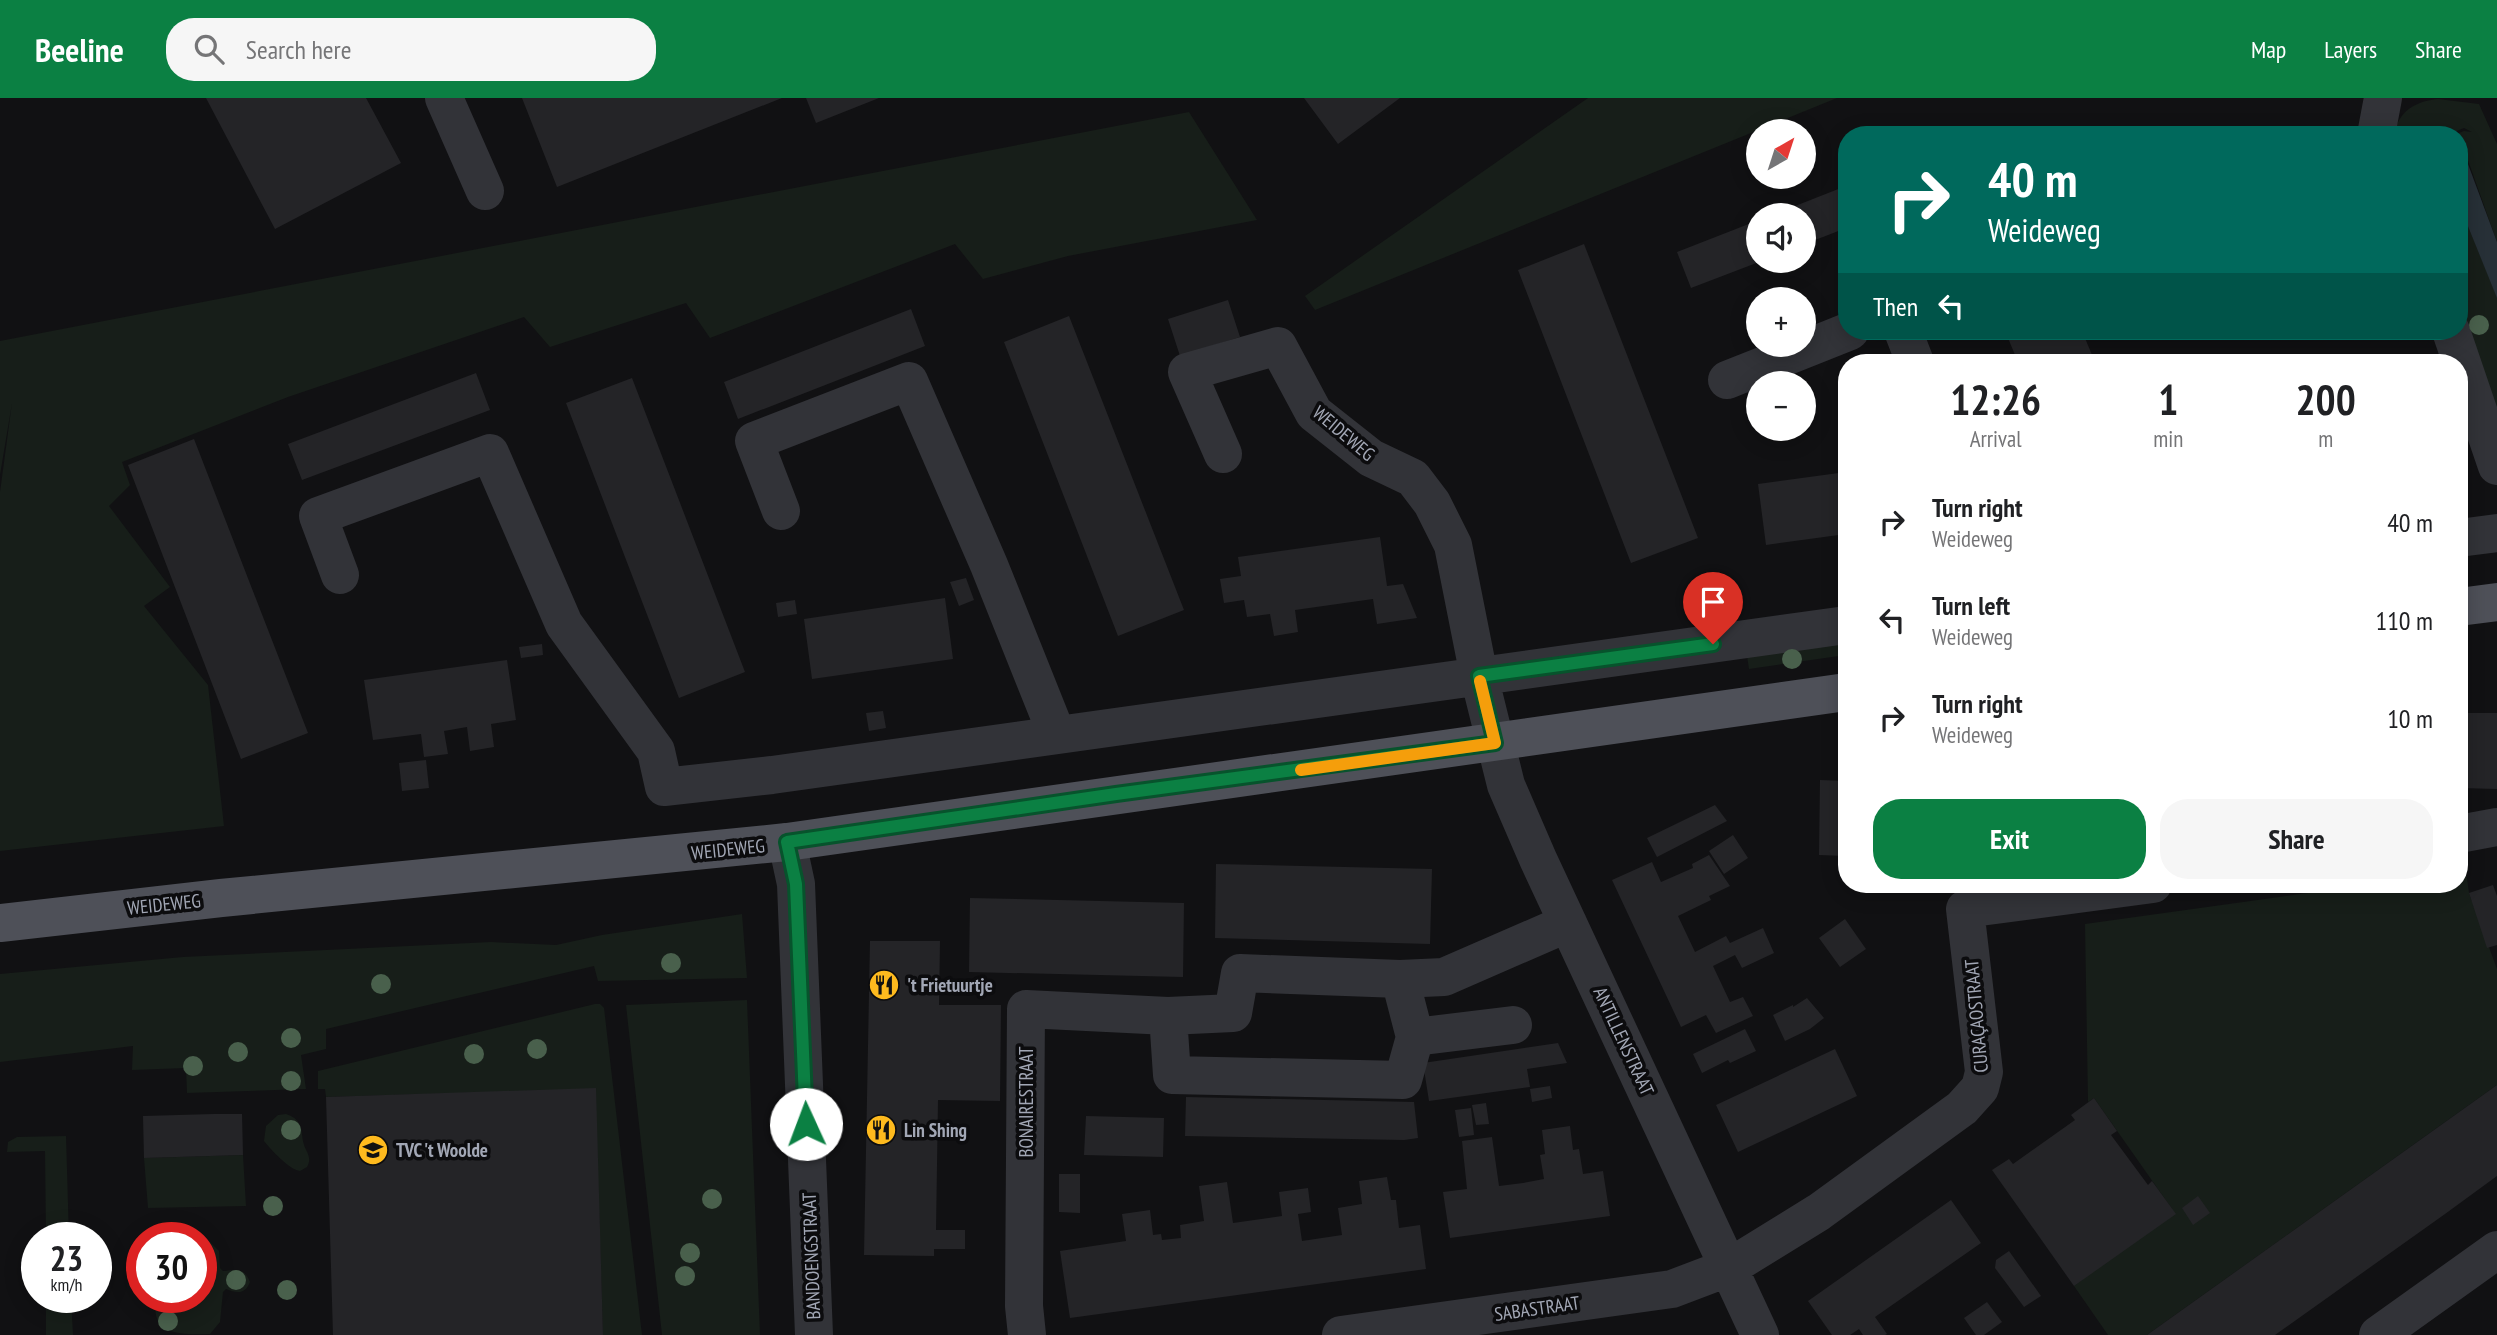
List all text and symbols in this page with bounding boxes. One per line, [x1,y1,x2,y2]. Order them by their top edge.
search box [166,18,656,81]
text: Beeline [35,28,124,71]
icon: search [190,30,228,68]
text: Search here [246,33,351,66]
text: Map [2251,34,2286,65]
text: Layers [2324,34,2377,65]
text: Share [2415,34,2462,65]
north arrow [1746,119,1816,189]
map controls [1746,119,1816,441]
text: 40 m [1988,147,2077,211]
icon: right [1873,154,1964,245]
button: sound [1746,203,1816,273]
text: Weideweg [1988,209,2101,251]
button: + [1746,287,1816,357]
icon: left [1932,287,1970,325]
text: Then [1873,290,1918,323]
button: − [1746,371,1816,441]
text: 12:26 [1950,372,2041,427]
text: 1 [2158,372,2178,427]
text: 200 [2296,372,2356,427]
street label: WEIDEWEG [1308,400,1380,466]
text: Arrival [1970,424,2022,453]
text: min [2153,424,2183,453]
text: m [2318,424,2333,453]
text: Turn right [1932,491,2023,524]
icon: right [1873,503,1911,541]
text: 40 m [2387,506,2433,539]
text: Weideweg [1932,524,2013,553]
pin [1683,572,1743,644]
icon: arrive [1694,583,1732,621]
text: Turn left [1932,589,2010,622]
icon: left [1873,601,1911,639]
text: 110 m [2375,604,2433,637]
text: Weideweg [1932,622,2013,651]
text: Turn right [1932,687,2023,720]
icon: right [1873,699,1911,737]
text: 10 m [2387,702,2433,735]
text: Weideweg [1932,720,2013,749]
button: Exit [1873,799,2146,879]
button: Share [2160,799,2433,879]
street label: WEIDEWEG [690,833,766,865]
street label: WEIDEWEG [126,888,202,920]
street label: CURAÇAOSTRAAT [1959,958,1993,1074]
restaurant icon: 't Frietuurtje [867,968,901,1002]
place label: 't Frietuurtje [907,973,993,997]
street label: ANTILLENSTRAAT [1588,983,1660,1100]
street label: BONAIRESTRAAT [1014,1046,1038,1158]
position arrow [769,1087,843,1161]
restaurant icon: Lin Shing [864,1113,898,1147]
place label: Lin Shing [904,1118,967,1142]
school or university icon: TVC 't Woolde [356,1133,390,1167]
place label: TVC 't Woolde [396,1138,488,1162]
street label: BANDOENGSTRAAT [797,1192,825,1320]
speed limit sign: 30 [126,1222,217,1313]
text: 23 [50,1235,83,1281]
text: km/h [51,1273,82,1296]
street label: SABASTRAAT [1493,1290,1582,1326]

